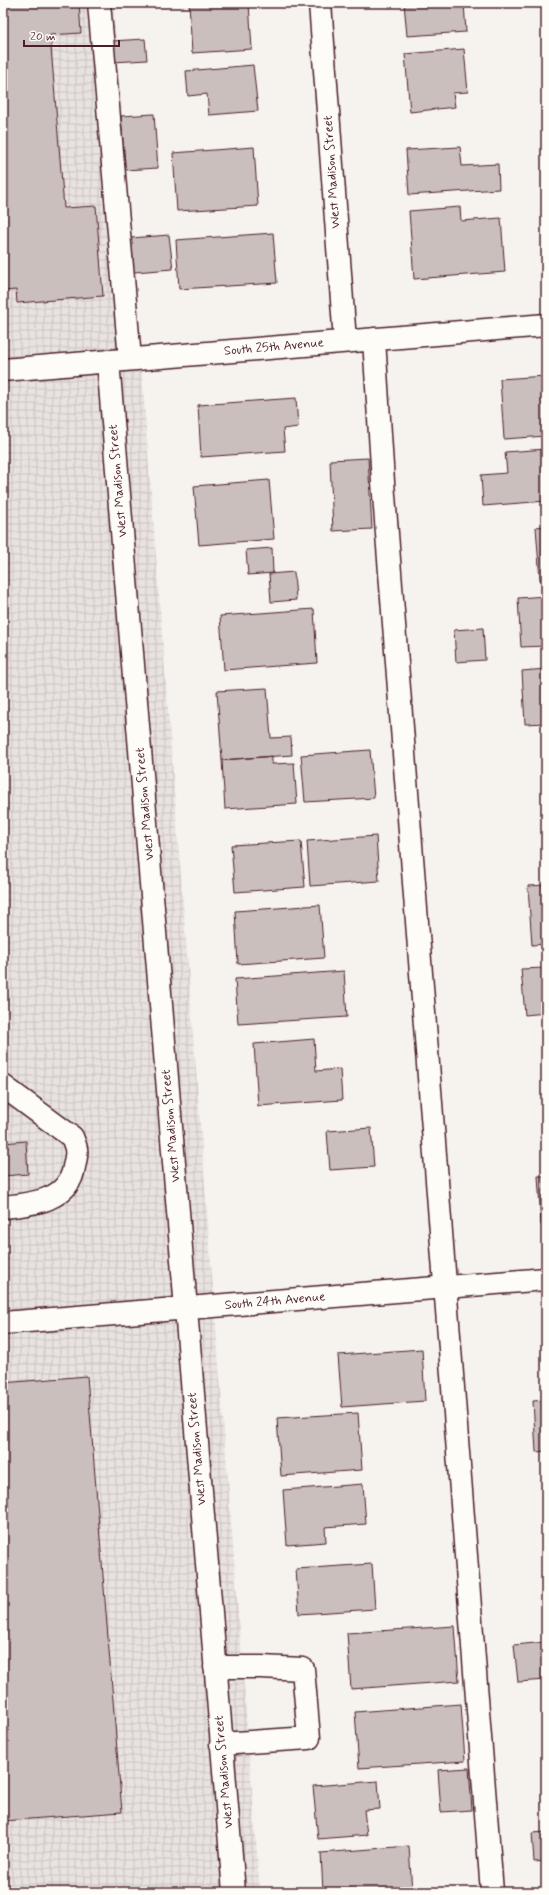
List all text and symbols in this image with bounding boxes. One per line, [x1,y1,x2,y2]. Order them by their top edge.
scale bar [24,22,119,48]
text: 20 m [30,29,56,45]
street label: West Madison Street [320,115,344,229]
street label: South 25th Avenue [223,334,325,360]
street label: West Madison Street [105,424,131,538]
street label: West Madison Street [132,747,158,861]
street label: West Madison Street [158,1069,184,1183]
street label: South 24th Avenue [224,1288,326,1314]
street label: West Madison Street [184,1392,210,1506]
street label: West Madison Street [211,1715,237,1829]

